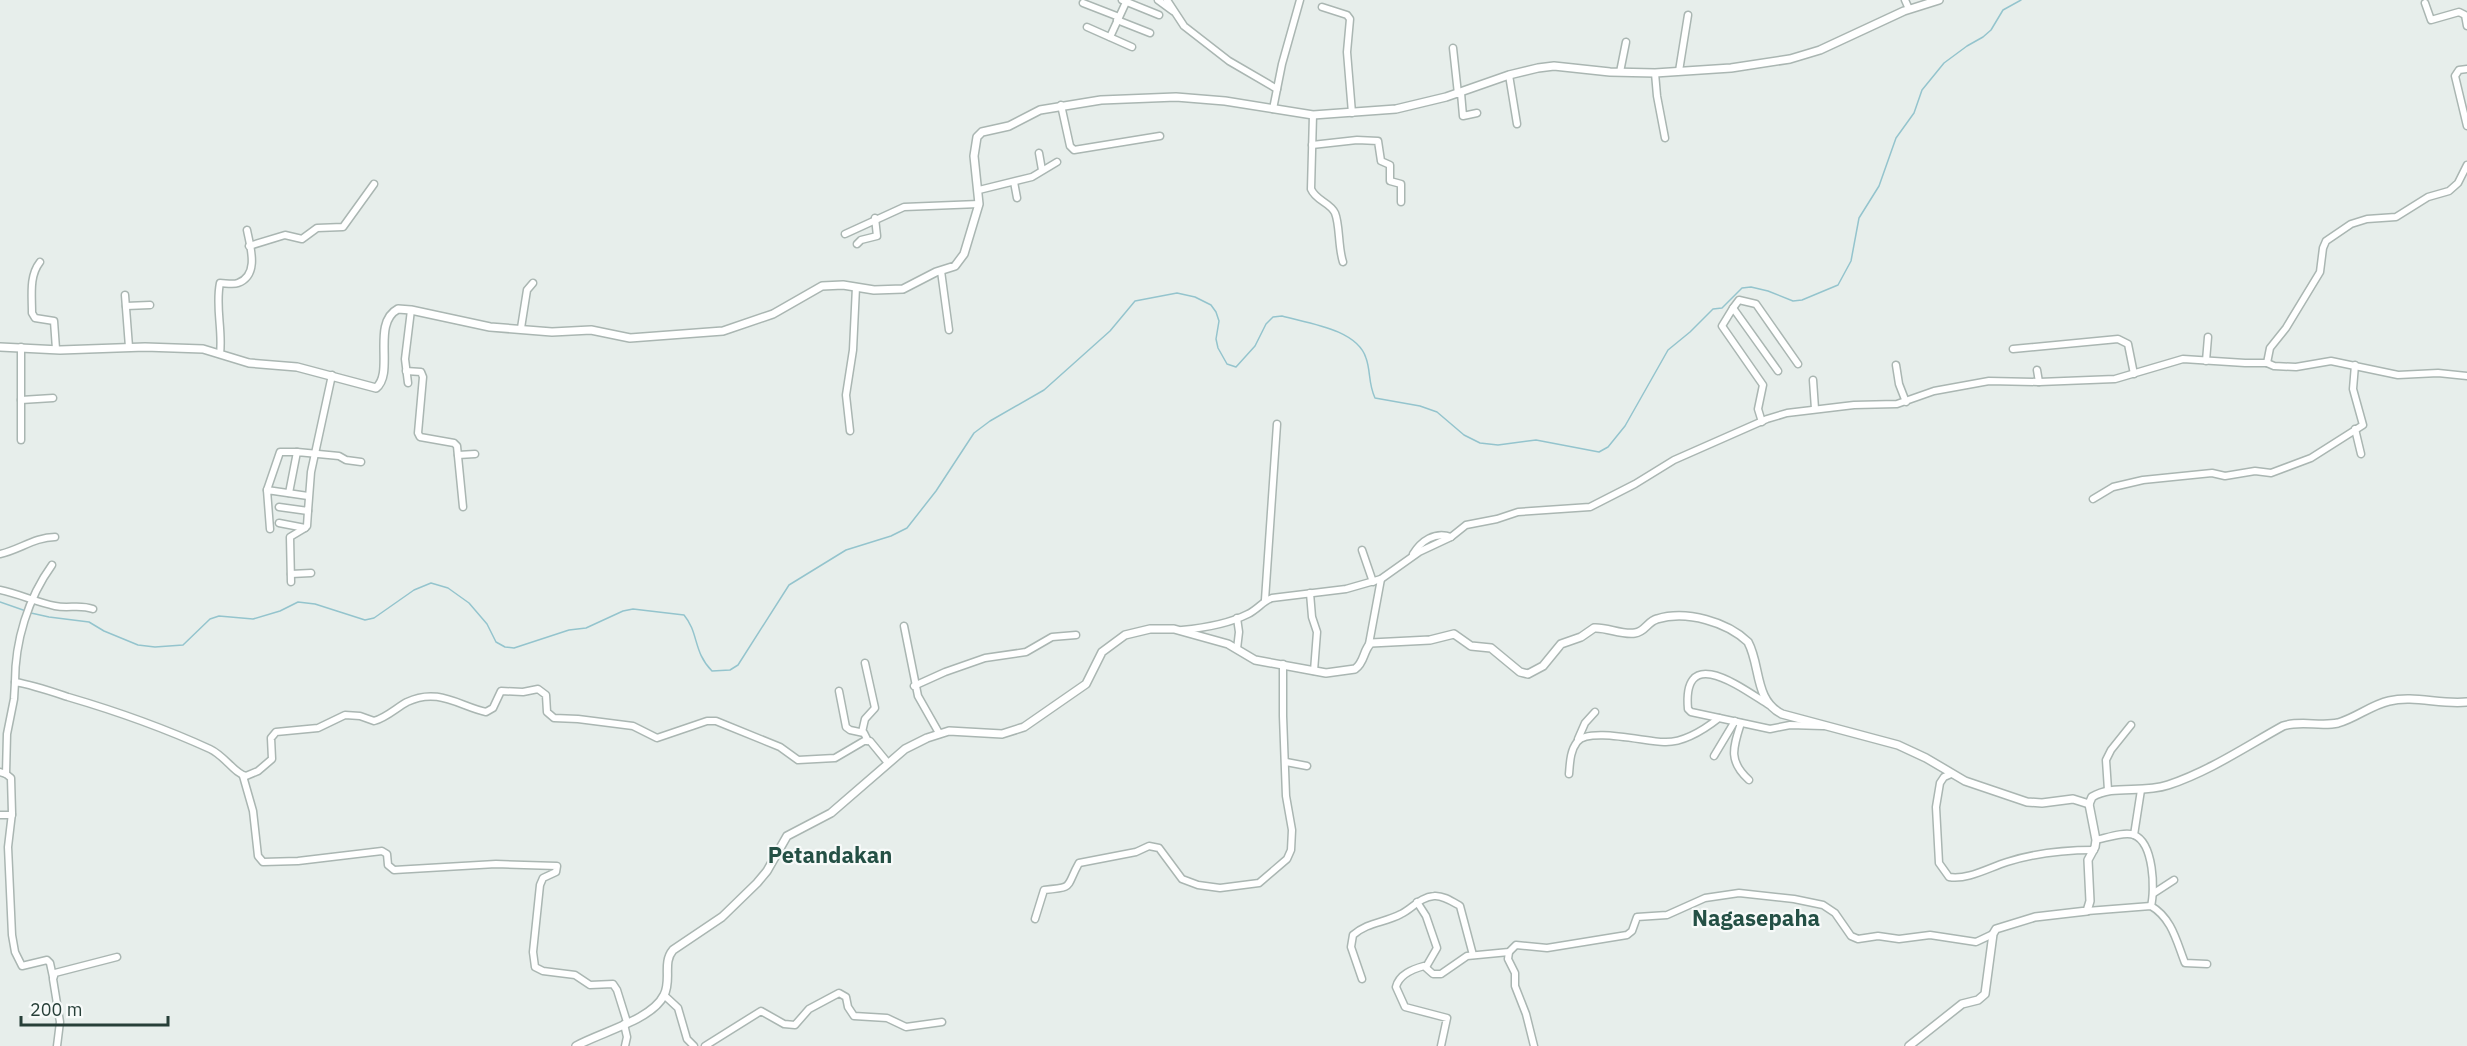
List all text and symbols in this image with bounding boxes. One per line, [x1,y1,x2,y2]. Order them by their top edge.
district label: Petandakan [768,840,892,869]
district label: Nagasepaha [1692,903,1820,932]
scale bar [21,989,168,1027]
text: 200 m [30,998,82,1021]

